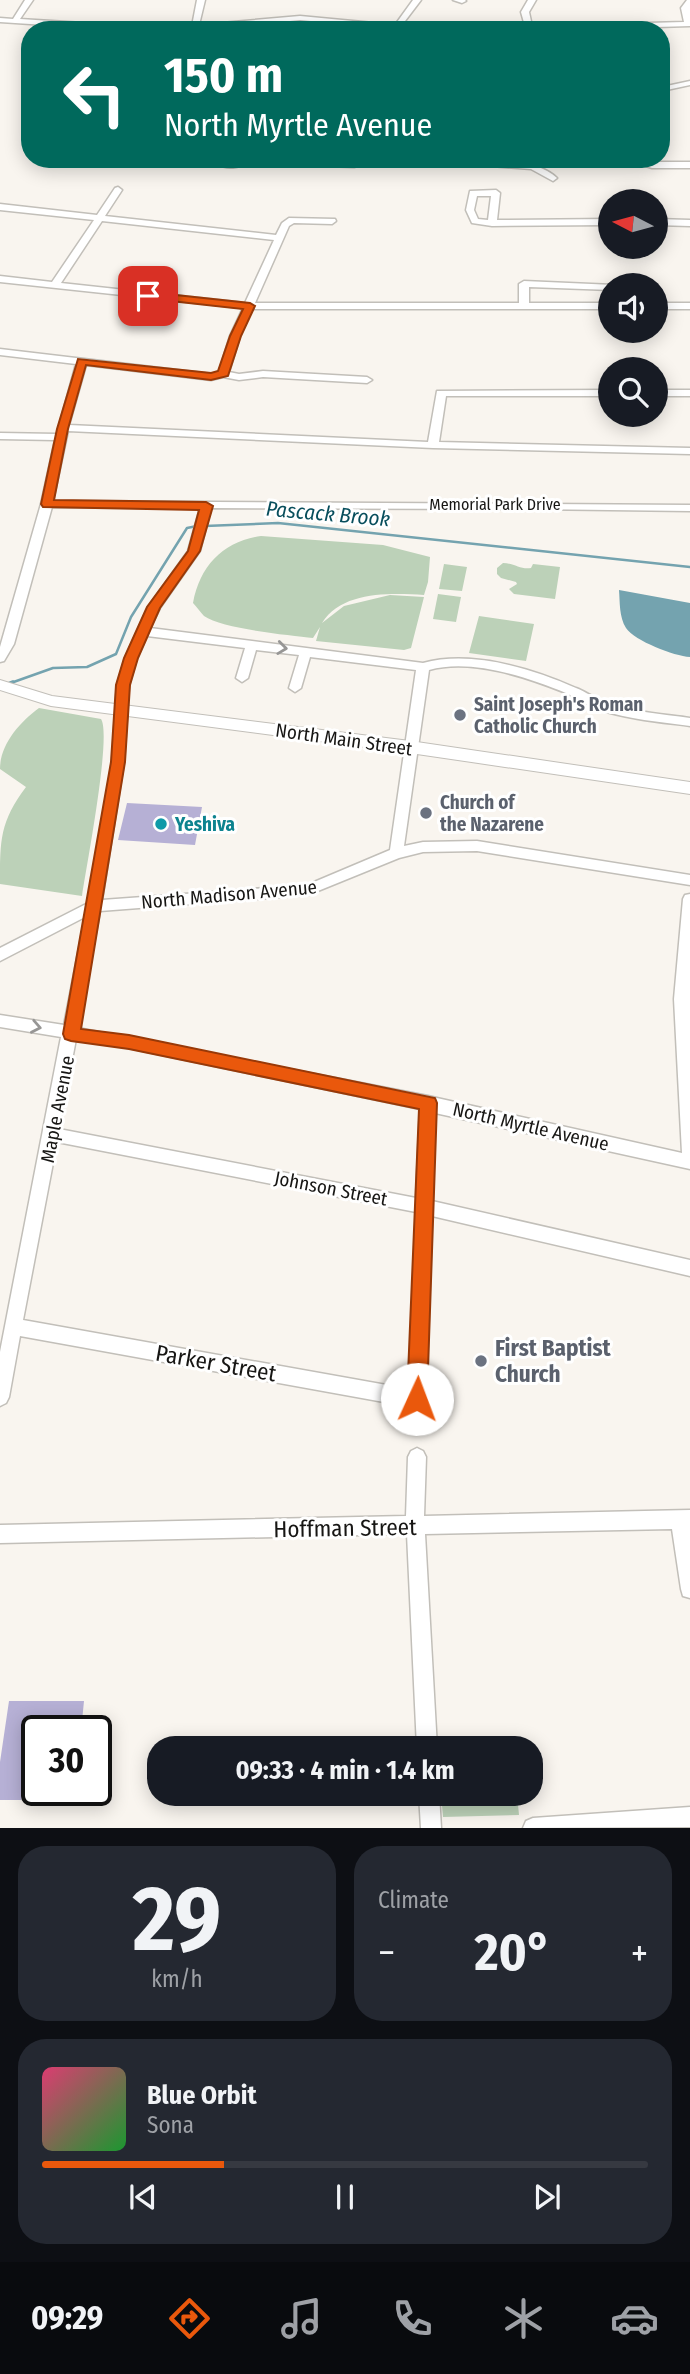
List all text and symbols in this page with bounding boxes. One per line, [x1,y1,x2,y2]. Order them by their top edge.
text: 150 m [164,46,283,105]
icon: left [49,49,140,140]
text: North Myrtle Avenue [164,106,432,144]
north arrow [598,189,668,259]
map controls [598,189,668,427]
pin [118,266,178,326]
button: sound [598,273,668,343]
icon: arrive [129,277,167,315]
button: search [598,357,668,427]
street label: Memorial Park Drive [429,495,561,514]
water label: Pascack Brook [265,496,391,532]
one-way arrow [276,640,288,655]
place label: Saint Joseph's Roman Catholic Church [474,693,643,738]
marker: Saint Joseph's Roman Catholic Church [452,707,468,723]
street label: North Main Street [274,719,414,761]
place label: Church of the Nazarene [440,791,544,836]
marker: Church of the Nazarene [418,805,434,821]
place label: Yeshiva [174,813,235,836]
marker: Yeshiva [153,816,169,832]
street label: North Madison Avenue [140,875,318,914]
one-way arrow [30,1019,42,1034]
street label: Maple Avenue [36,1054,79,1165]
street label: North Myrtle Avenue [451,1097,611,1156]
street label: Johnson Street [273,1166,390,1211]
place label: First Baptist Church [495,1334,612,1388]
street label: Parker Street [153,1339,279,1387]
marker: First Baptist Church [473,1353,489,1369]
position arrow [380,1362,454,1436]
street label: Hoffman Street [273,1513,417,1543]
speed limit sign: 30 [21,1715,112,1806]
text: 09:33 · 4 min · 1.4 km [235,1755,455,1786]
text: 29 [133,1865,221,1974]
text: Climate [378,1886,449,1914]
text: 20° [475,1921,551,1984]
text: − [378,1930,395,1976]
text: + [631,1930,648,1976]
text: km/h [151,1965,203,1993]
text: Blue Orbit [147,2080,257,2111]
text: Sona [147,2111,194,2139]
icon: previous [124,2178,162,2216]
icon: pause [326,2178,364,2216]
icon: next [528,2178,566,2216]
icon: directions [165,2294,214,2343]
icon: music [277,2294,326,2343]
icon: phone [388,2294,437,2343]
icon: climate [499,2294,548,2343]
icon: car [610,2294,659,2343]
text: 09:29 [31,2299,103,2337]

